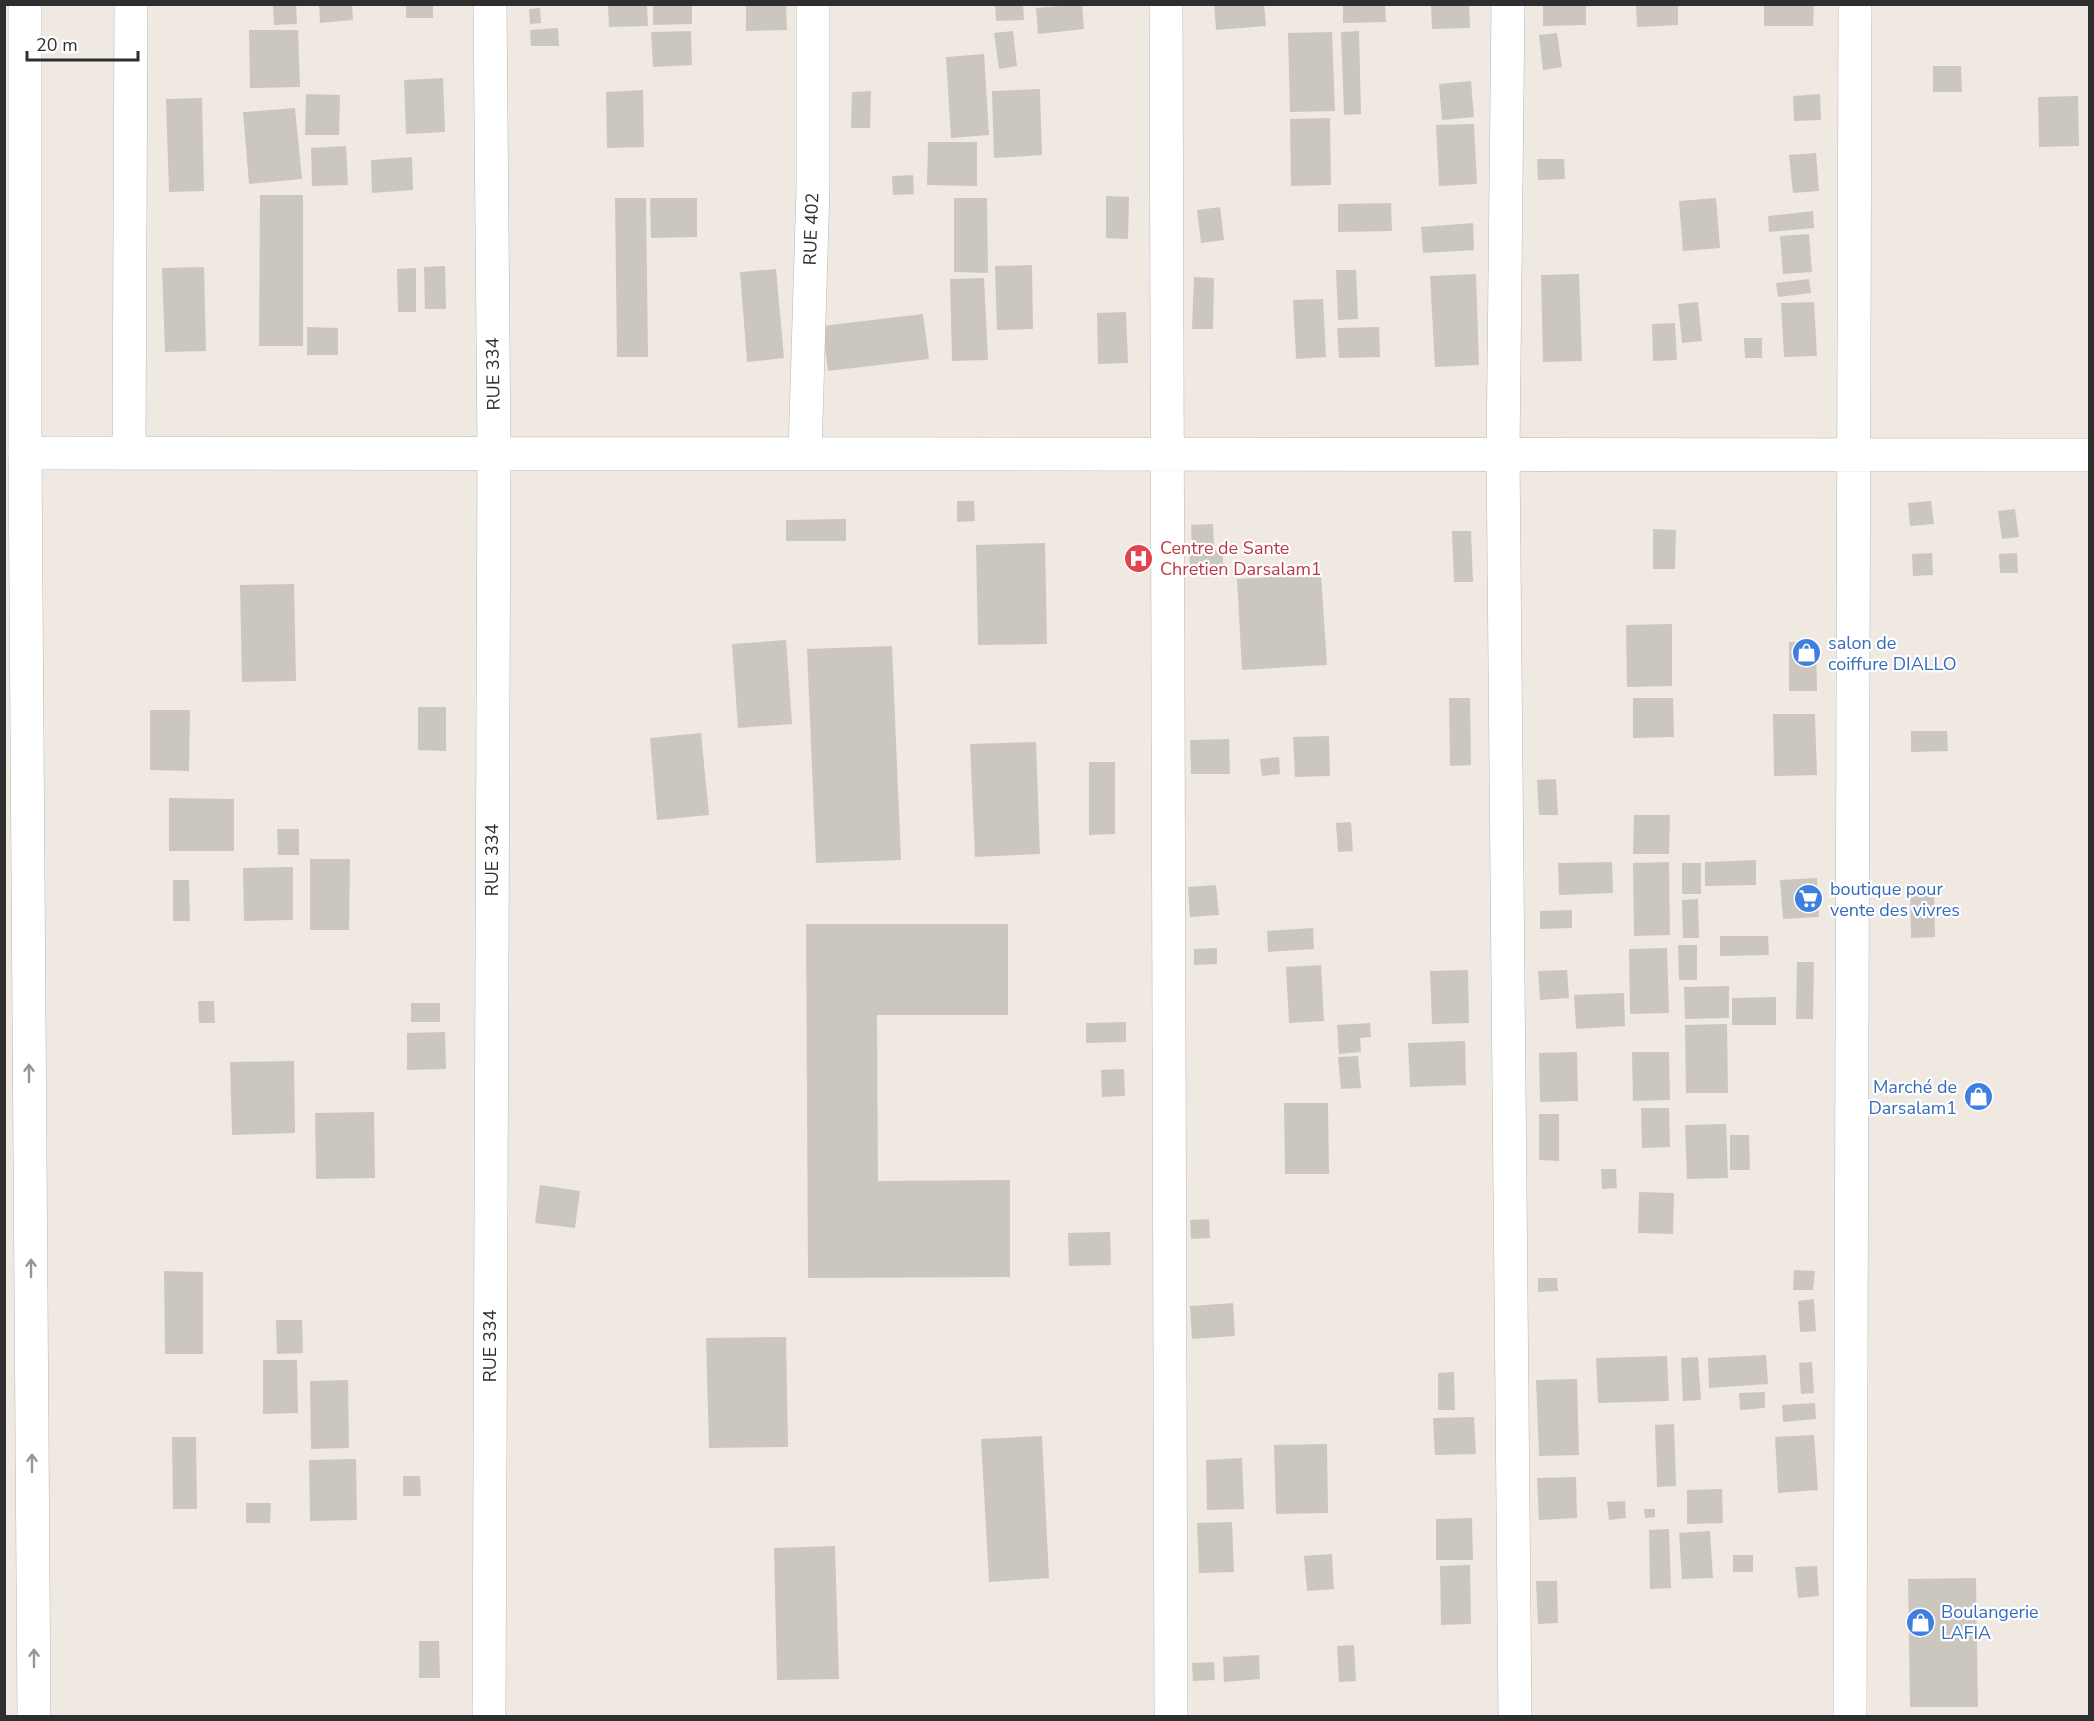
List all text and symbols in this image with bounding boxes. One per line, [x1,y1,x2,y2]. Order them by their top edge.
scale bar [27,24,138,62]
text: 20 m [36,33,78,57]
street label: RUE 402 [798,192,824,266]
street label: RUE 334 [480,337,506,411]
place label: Centre de Sante Chretien Darsalam1 [1160,536,1322,581]
hospital icon: Centre de Sante Chretien Darsalam1 [1123,542,1155,574]
place label: salon de coiffure DIALLO [1828,631,1956,676]
shop icon: salon de coiffure DIALLO [1791,637,1823,669]
street label: RUE 334 [480,823,504,896]
place label: boutique pour vente des vivres [1830,877,1960,922]
supermarket icon: boutique pour vente des vivres [1793,883,1825,915]
one-way arrow [23,1064,35,1084]
place label: Marché de Darsalam1 [1868,1075,1957,1120]
shop icon: Marché de Darsalam1 [1962,1081,1994,1113]
one-way arrow [25,1259,37,1279]
street label: RUE 334 [478,1309,502,1382]
one-way arrow [26,1454,38,1474]
place label: Boulangerie LAFIA [1941,1600,2039,1645]
shop icon: Boulangerie LAFIA [1904,1606,1936,1638]
one-way arrow [28,1649,39,1669]

